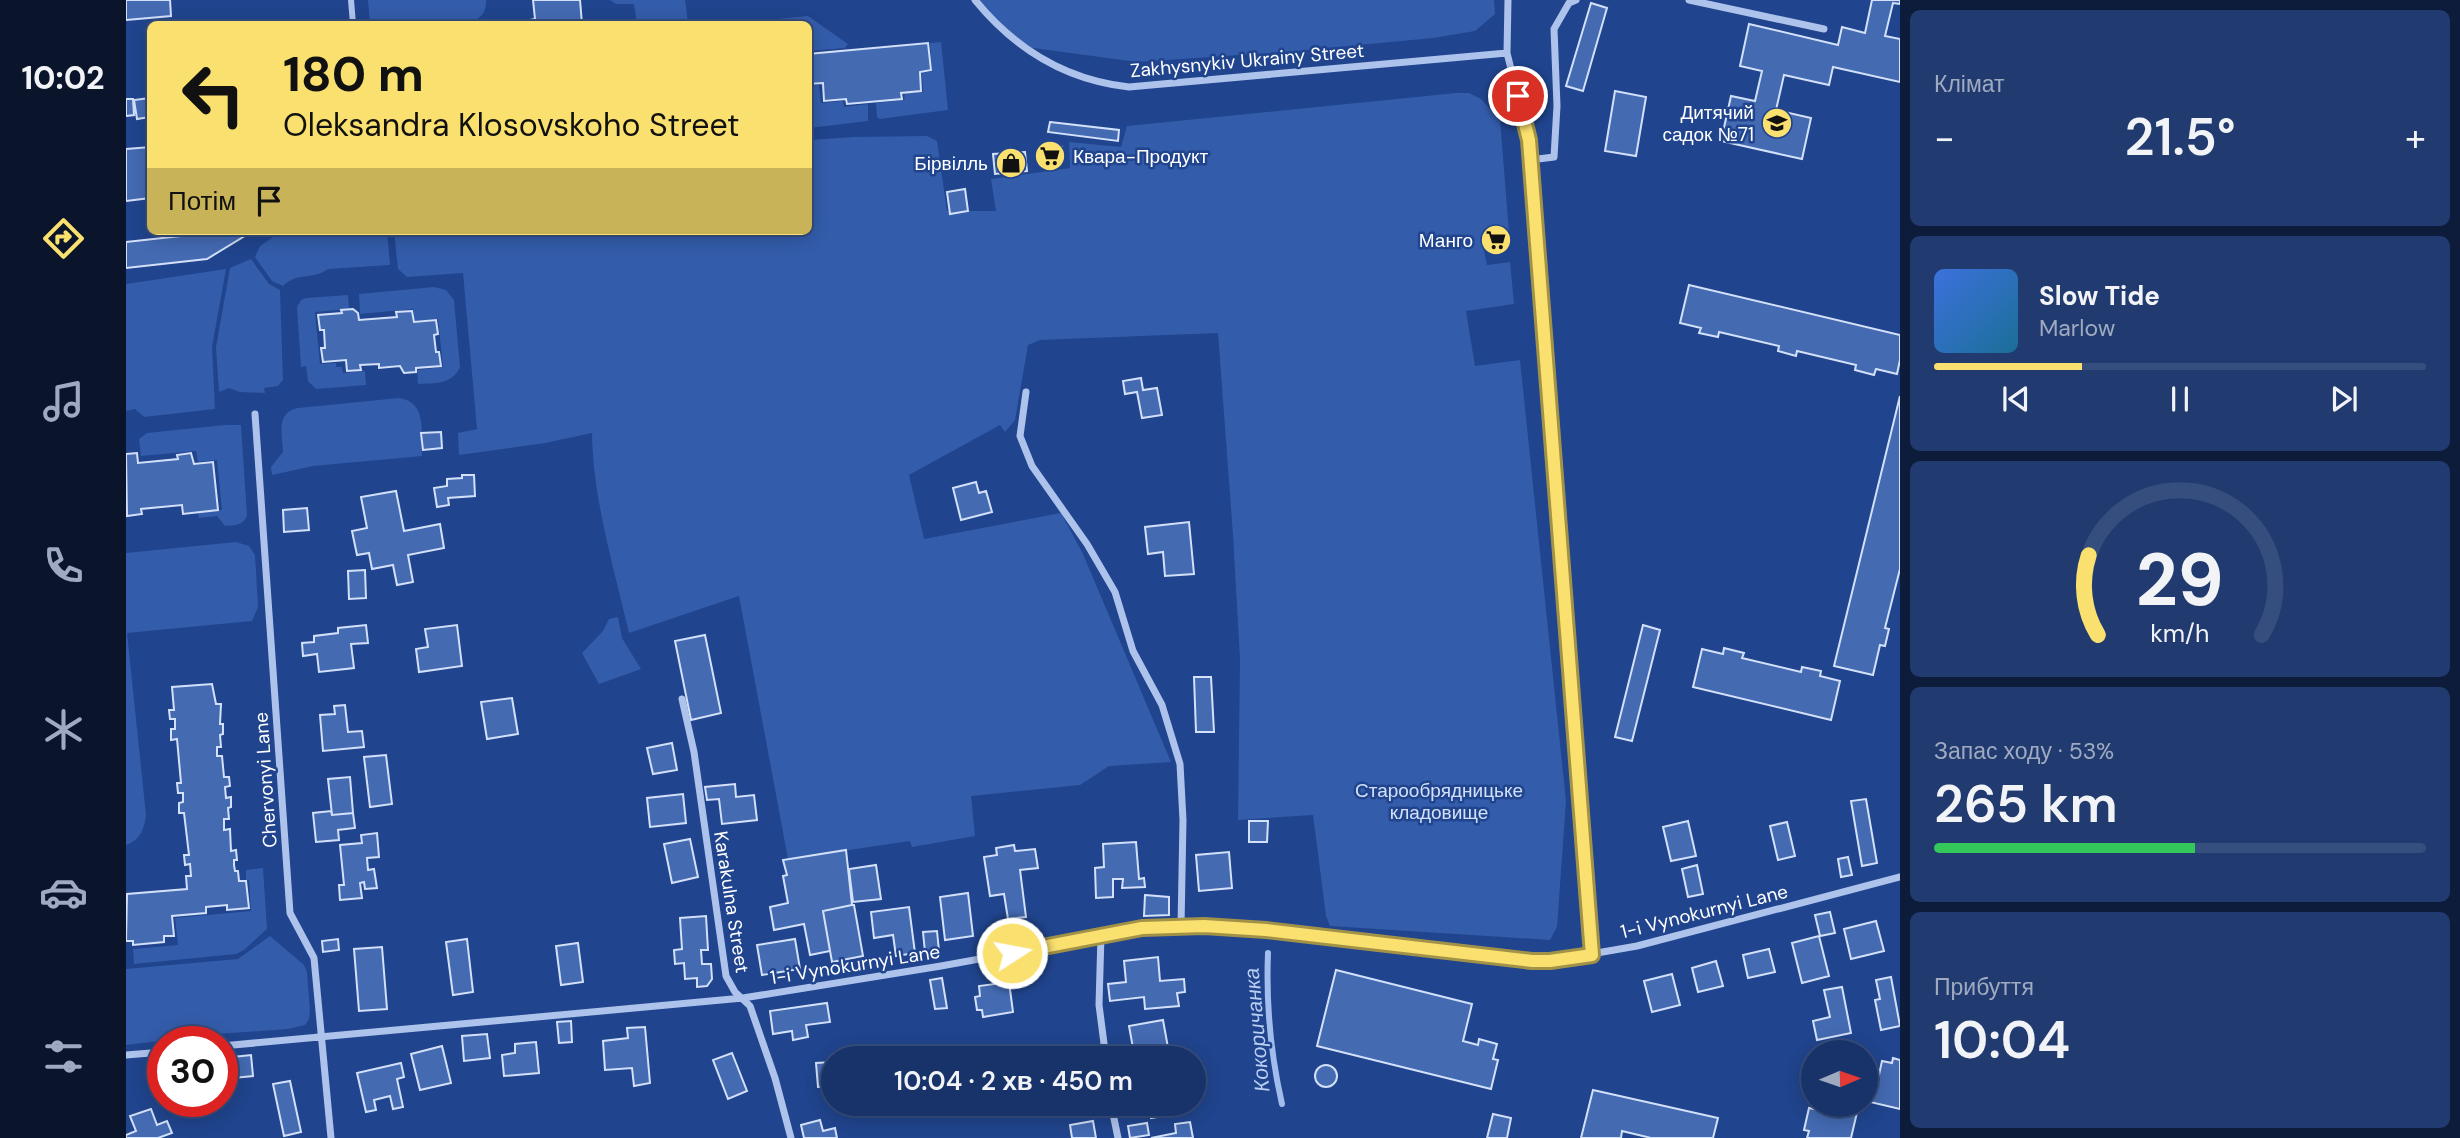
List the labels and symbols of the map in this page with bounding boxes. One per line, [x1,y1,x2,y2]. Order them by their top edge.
street label: Zakhysnykiv Ukrainy Street [1129,38,1365,83]
pin [1488,66,1548,126]
place label: Дитячий садок №71 [1662,100,1754,147]
school or university icon: Дитячий садок №71 [1760,106,1794,140]
supermarket icon: Квара-Продукт [1033,139,1067,173]
place label: Квара-Продукт [1073,144,1208,169]
shop icon: Бірвілль [994,146,1028,180]
place label: Бірвілль [914,151,988,176]
supermarket icon: Манго [1479,223,1513,257]
place label: Манго [1419,228,1473,253]
street label: Chervonyi Lane [248,711,283,849]
park label: Старообрядницьке кладовище [1355,778,1523,825]
street label: Karakulna Street [708,829,755,975]
street label: 1-i Vynokurnyi Lane [1618,879,1790,944]
position arrow [975,916,1049,990]
street label: 1-i Vynokurnyi Lane [768,939,942,990]
water label: Кокоричанка [1238,967,1276,1093]
speed limit sign: 30 [147,1026,238,1117]
north arrow [1801,1040,1878,1116]

